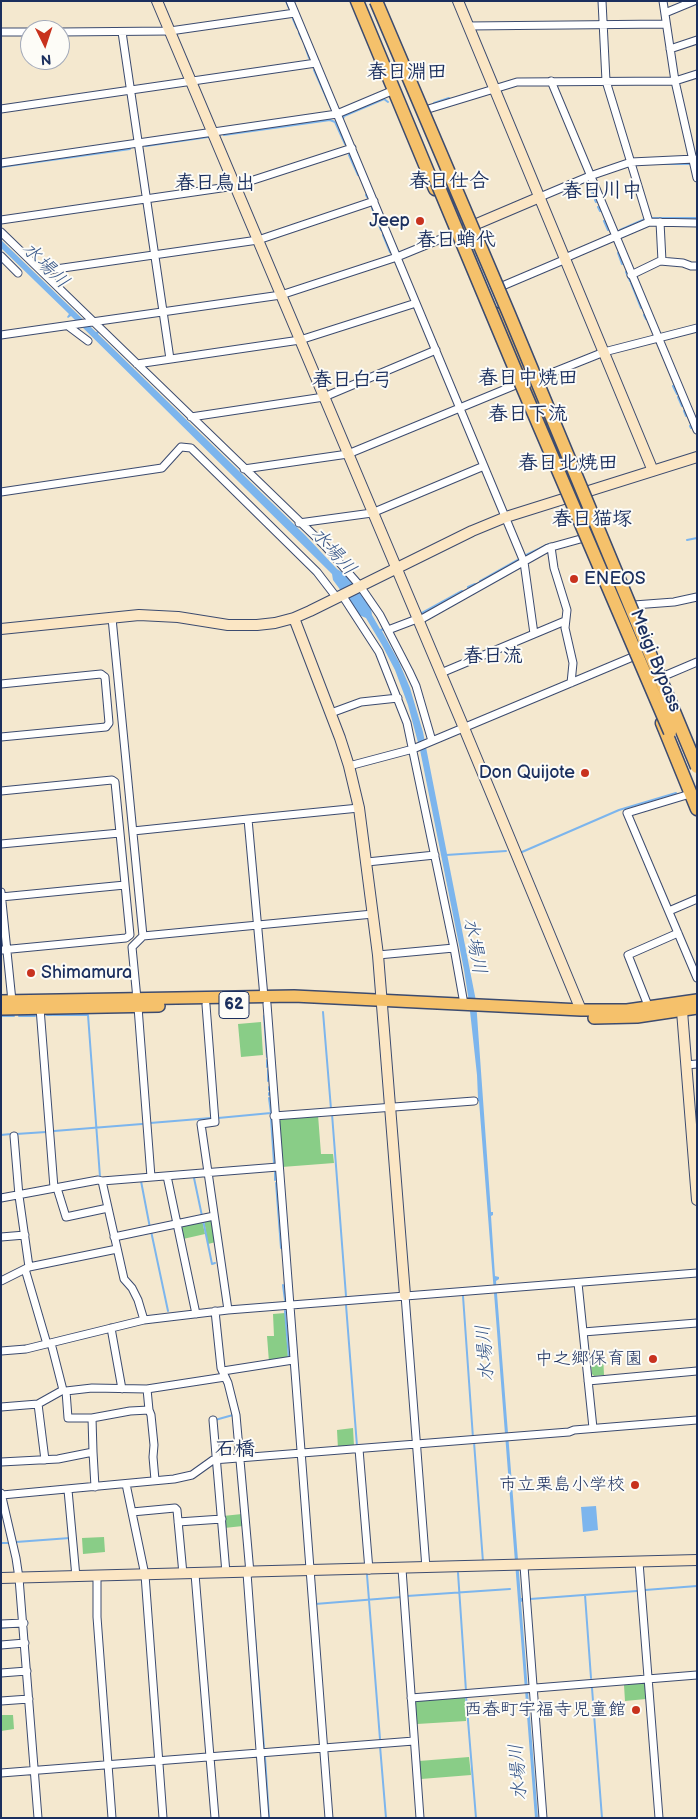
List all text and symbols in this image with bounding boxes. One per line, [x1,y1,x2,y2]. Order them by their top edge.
north arrow [20,20,70,70]
text: N [40,51,52,68]
district label: 春日淵田 [367,61,447,85]
district label: 春日仕合 [409,170,489,194]
district label: 春日鳥出 [175,172,255,196]
district label: 春日川中 [562,180,642,204]
place label: Jeep [369,210,410,232]
marker: Jeep [414,215,426,227]
district label: 春日蛸代 [416,229,496,253]
water label: 水場川 [17,238,73,294]
district label: 春日中焼田 [478,367,578,391]
district label: 春日白弓 [312,369,392,393]
district label: 春日下流 [488,403,568,427]
district label: 春日北焼田 [518,452,618,476]
district label: 春日猫塚 [552,508,632,532]
water label: 水場川 [305,523,361,581]
place label: ENEOS [584,568,646,590]
marker: ENEOS [568,573,580,585]
street label: Meigi Bypass [625,607,685,715]
district label: 春日流 [463,645,523,669]
place label: Don Quijote [479,762,575,784]
marker: Don Quijote [579,767,591,779]
water label: 水場川 [458,916,490,976]
place label: Shimamura [41,962,132,984]
marker: Shimamura [25,967,37,979]
road number: 62 [219,992,249,1018]
water label: 水場川 [473,1324,499,1382]
place label: 中之郷保育園 [535,1348,643,1370]
marker: 中之郷保育園 [647,1353,659,1365]
district label: 石橋 [215,1438,255,1462]
place label: 市立栗島小学校 [499,1474,625,1496]
marker: 市立栗島小学校 [629,1479,641,1491]
place label: 西春町宇福寺児童館 [464,1699,626,1721]
marker: 西春町宇福寺児童館 [630,1704,642,1716]
water label: 水場川 [506,1743,532,1801]

